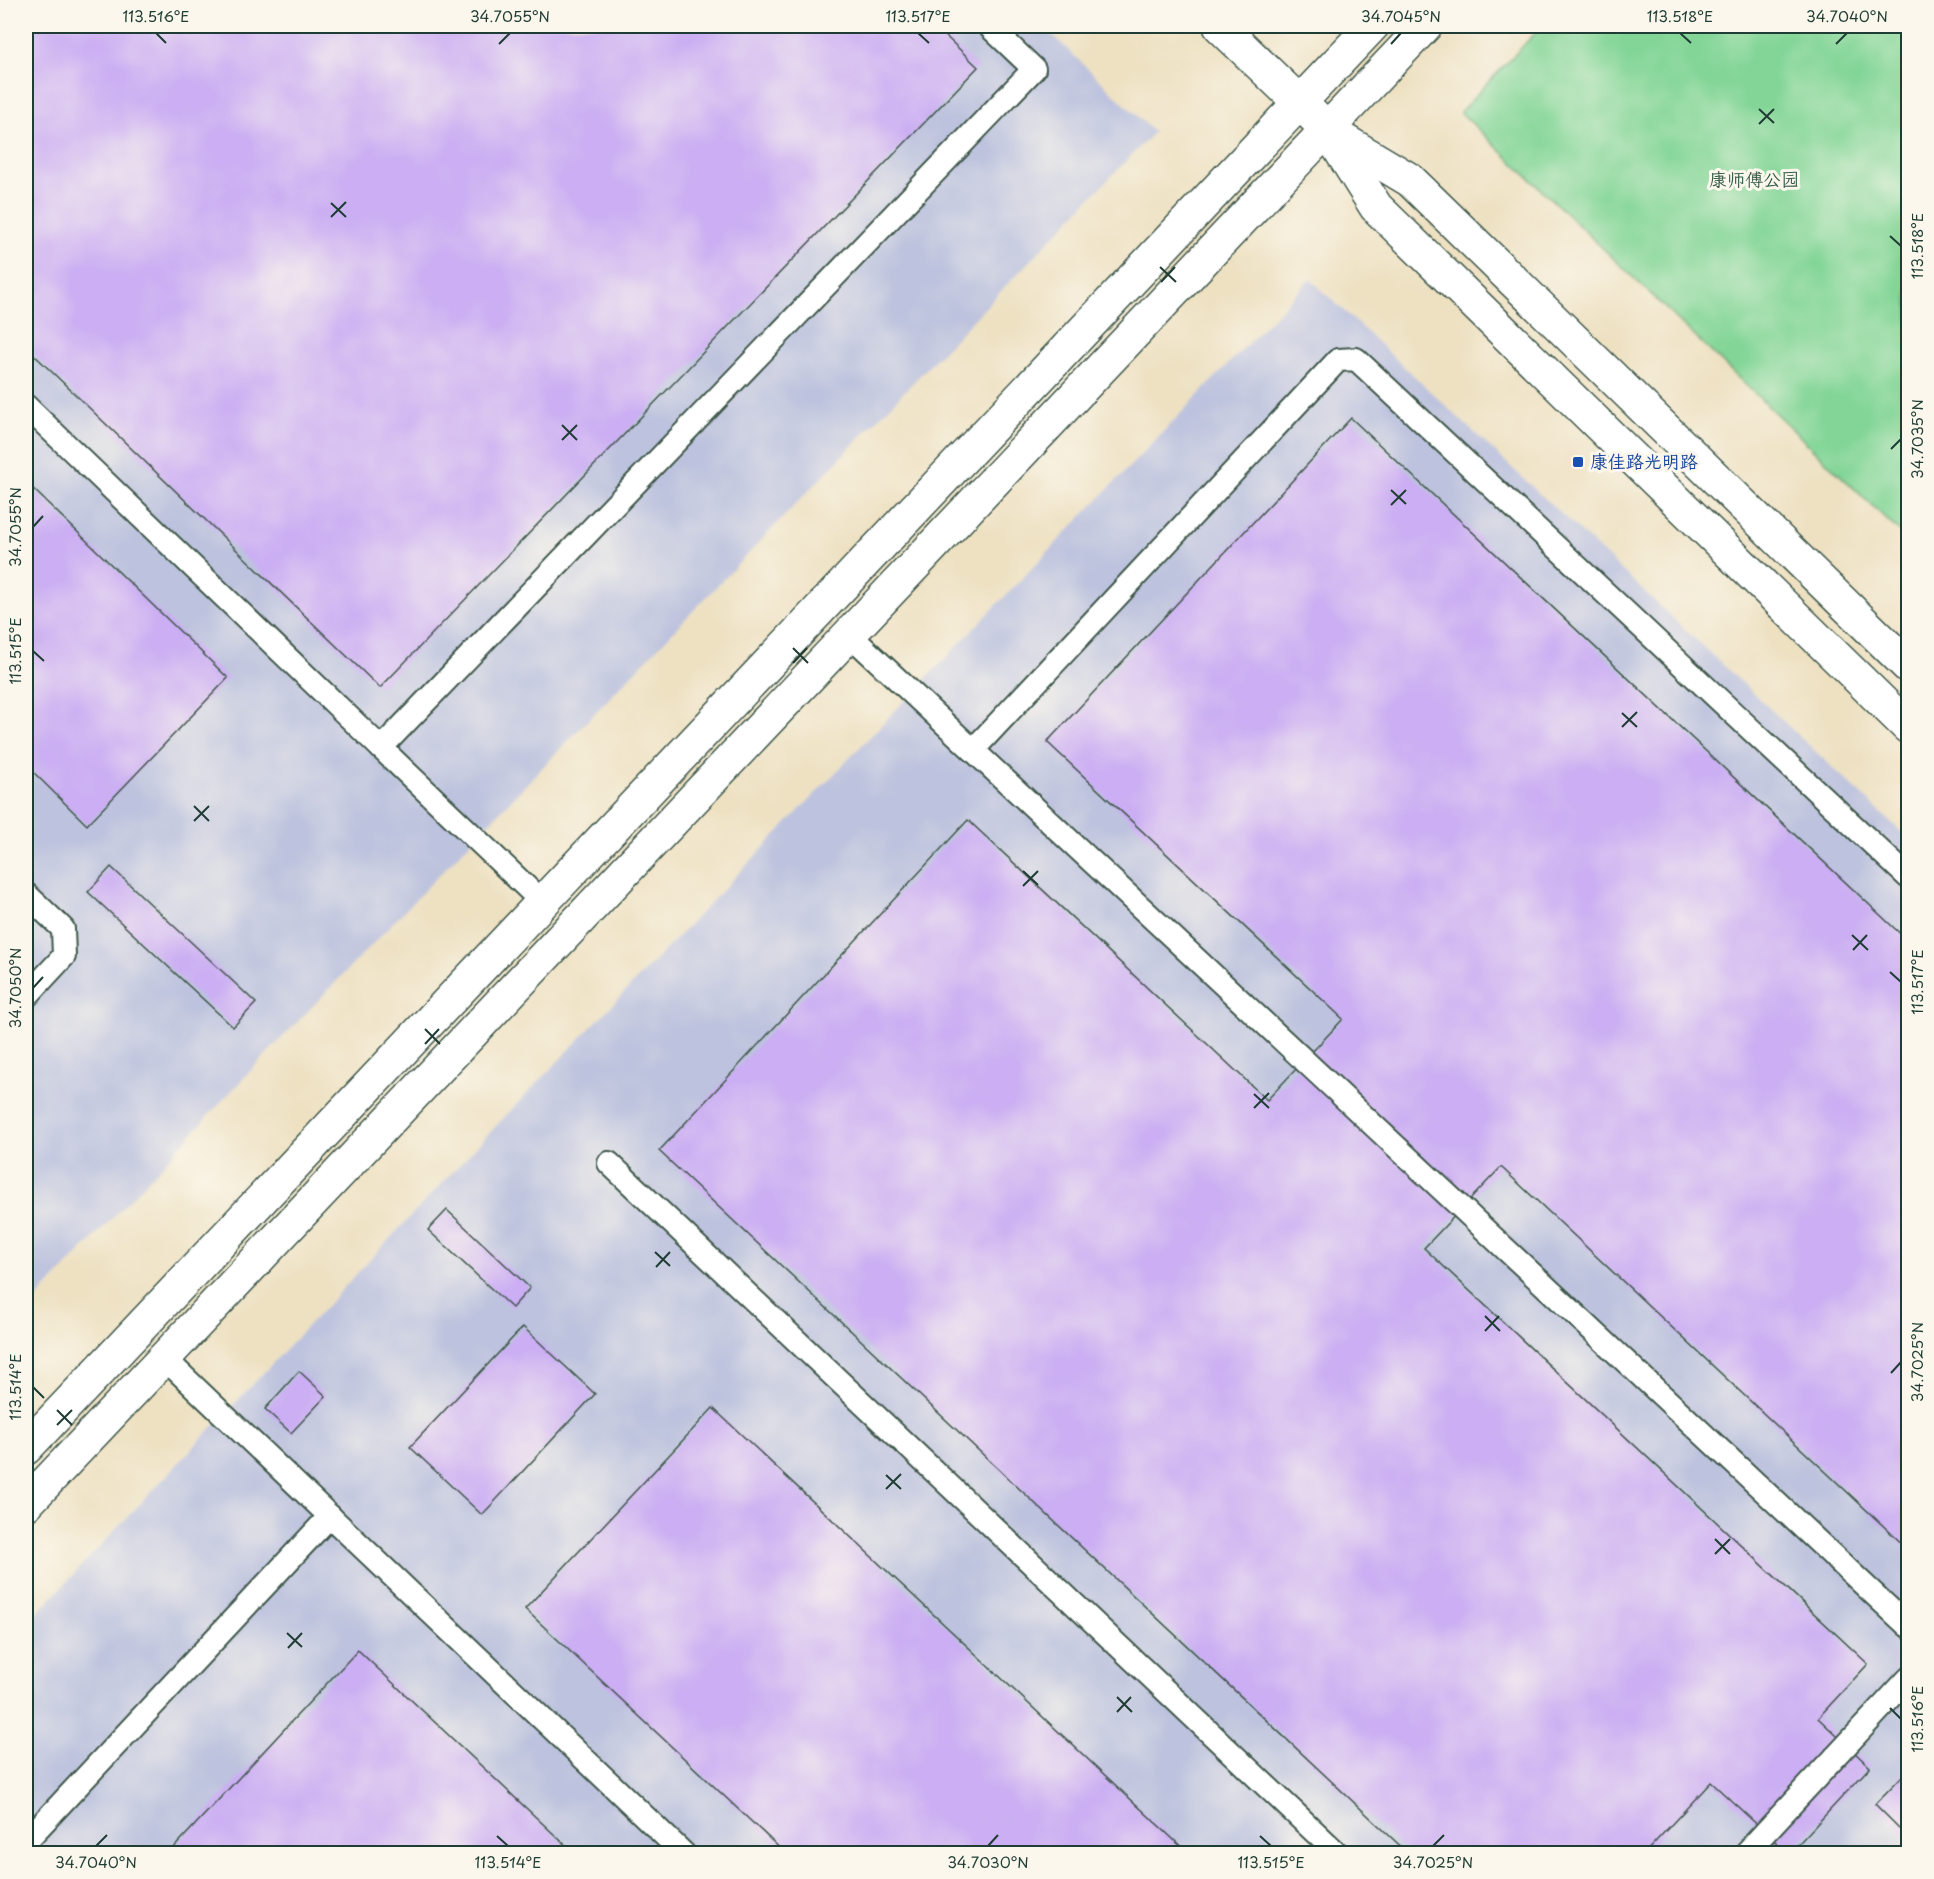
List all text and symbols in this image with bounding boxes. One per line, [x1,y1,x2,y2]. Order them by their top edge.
text: 113.516°E [122,4,190,27]
text: 34.7055°N [470,4,550,27]
text: 113.517°E [885,4,951,27]
text: 34.7045°N [1361,4,1441,27]
text: 113.518°E [1647,4,1713,27]
text: 34.7040°N [1806,4,1888,27]
park label: 康师傅公园 [1709,165,1799,192]
text: 113.518°E [1905,213,1928,279]
text: 34.7035°N [1905,399,1928,479]
place label: 康佳路光明路 [1590,447,1698,474]
marker: 康佳路光明路 [1571,455,1585,469]
text: 34.7055°N [3,487,26,567]
text: 113.515°E [3,617,26,685]
text: 34.7050°N [3,947,26,1029]
text: 113.517°E [1905,949,1928,1015]
text: 34.7025°N [1905,1322,1928,1402]
text: 113.514°E [3,1354,26,1420]
text: 113.516°E [1905,1685,1928,1753]
text: 34.7040°N [55,1850,137,1873]
text: 113.514°E [475,1850,541,1873]
text: 34.7030°N [947,1850,1029,1873]
text: 113.515°E [1237,1850,1305,1873]
text: 34.7025°N [1393,1850,1473,1873]

